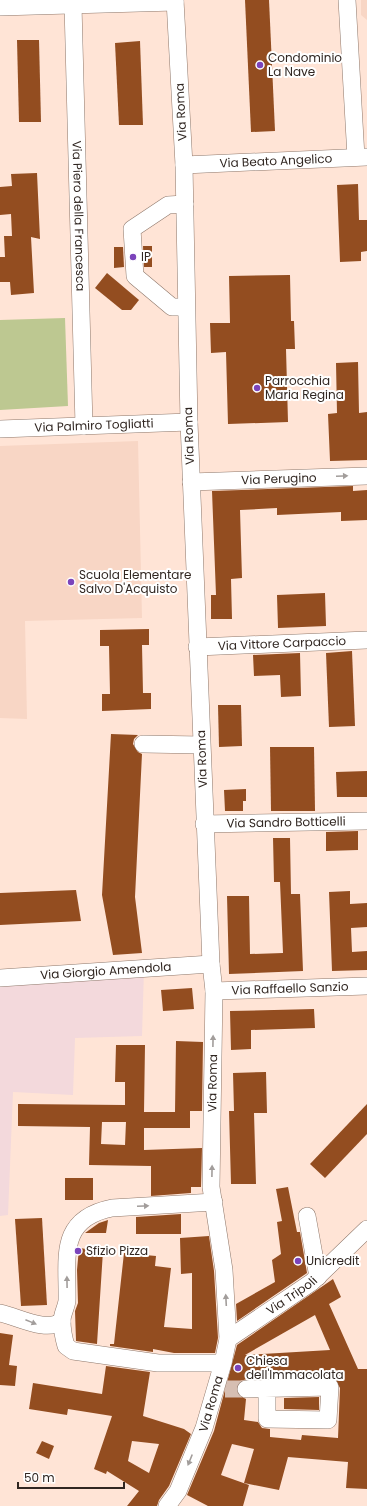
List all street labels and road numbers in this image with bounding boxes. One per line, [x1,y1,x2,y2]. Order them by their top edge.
street label: Via Roma [170,83,191,141]
street label: Via Piero della Francesca [69,140,89,292]
street label: Via Beato Angelico [219,150,333,171]
street label: Via Roma [179,407,198,465]
street label: Via Palmiro Togliatti [34,414,154,436]
street label: Via Perugino [241,469,317,488]
street label: Via Vittore Carpaccio [217,632,347,654]
street label: Via Roma [192,730,211,788]
street label: Via Sandro Botticelli [226,812,346,832]
street label: Via Giorgio Amendola [40,958,172,983]
street label: Via Raffaello Sanzio [231,978,349,998]
street label: Via Roma [203,1054,221,1112]
street label: Via Tripoli [263,1272,321,1319]
street label: Via Roma [194,1373,227,1434]

